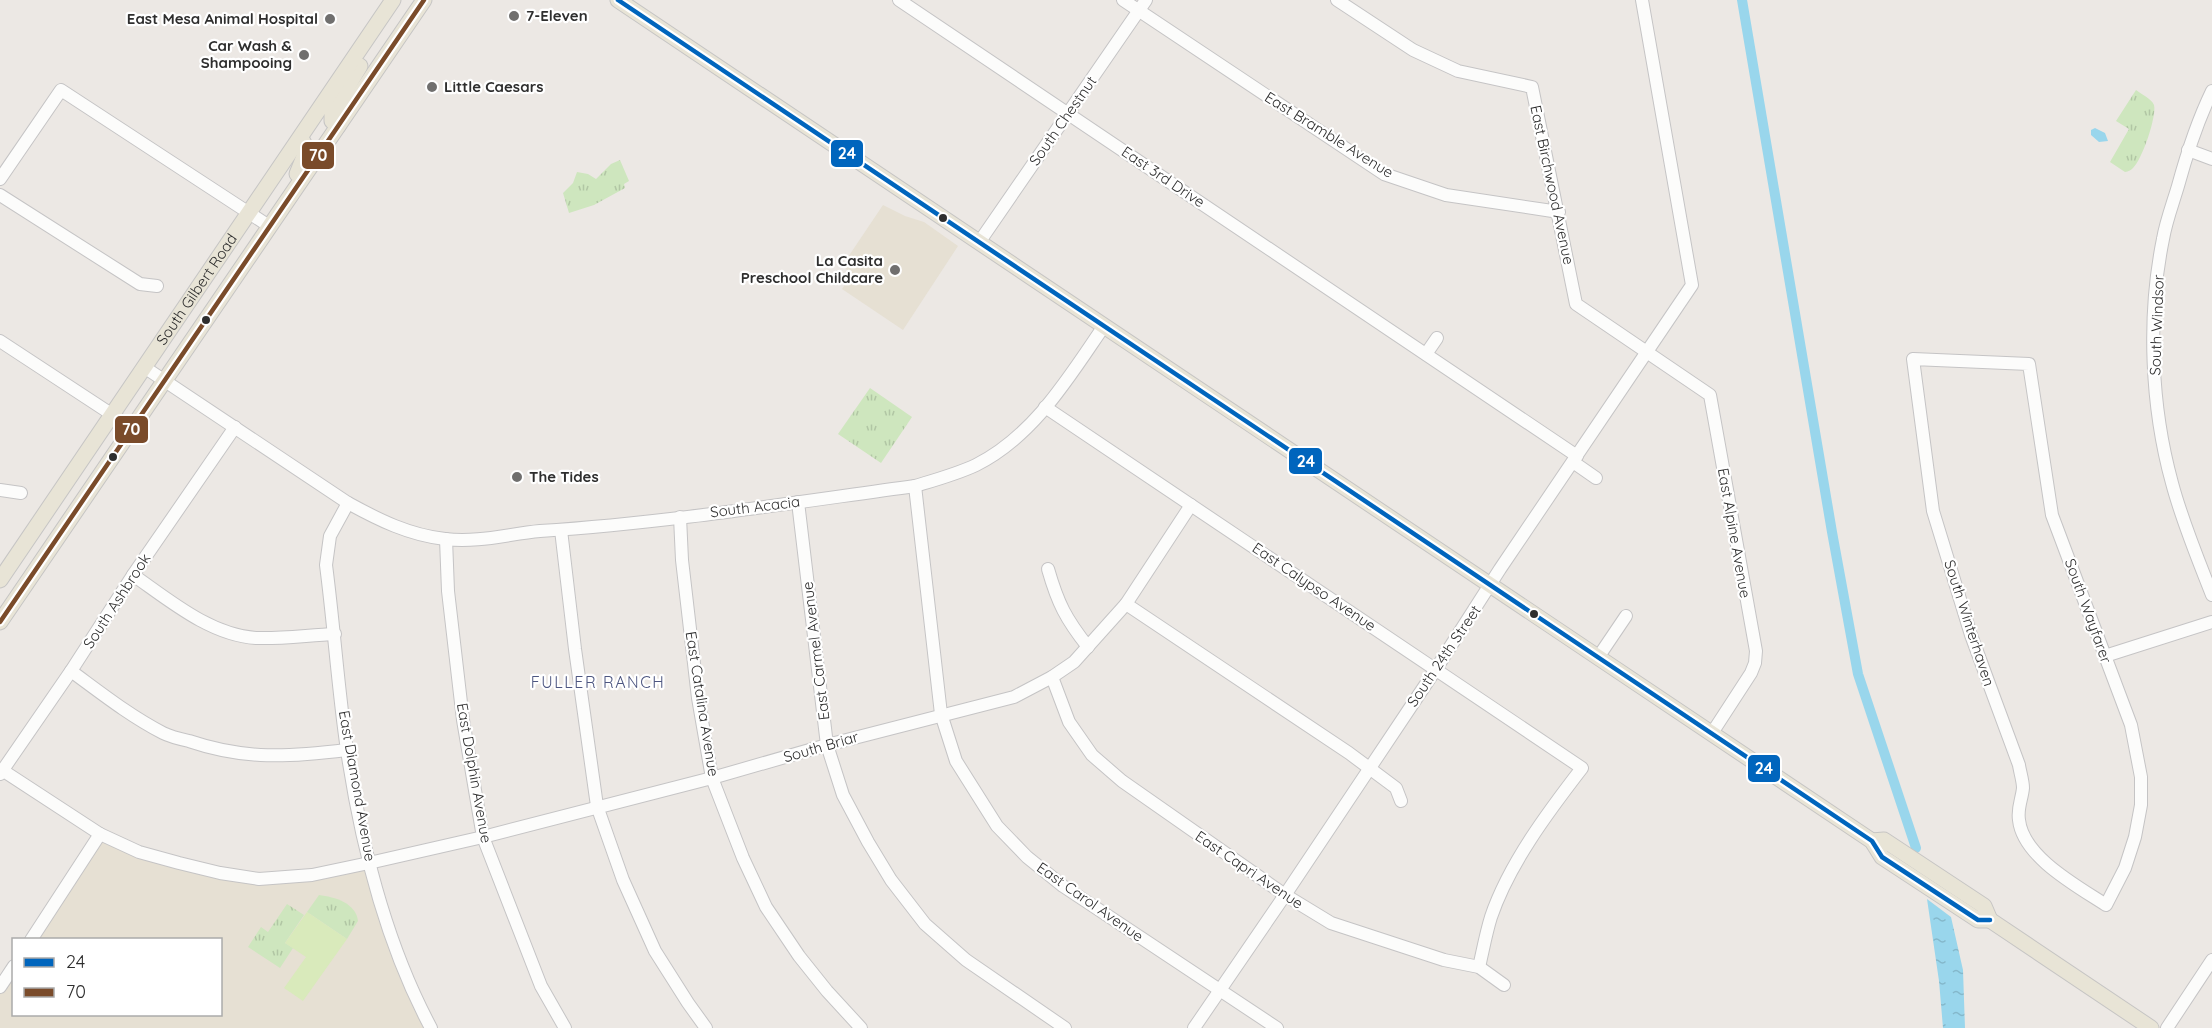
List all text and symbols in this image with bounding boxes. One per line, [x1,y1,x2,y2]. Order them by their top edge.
place label: 7-Eleven [526,6,588,25]
place label: East Mesa Animal Hospital [127,9,318,28]
marker: 7-Eleven [507,9,521,23]
marker: East Mesa Animal Hospital [323,12,337,26]
place label: Car Wash & Shampooing [201,36,292,72]
marker: Car Wash & Shampooing [297,48,311,62]
street label: South Chestnut [1025,72,1100,169]
place label: Little Caesars [444,77,543,96]
marker: Little Caesars [425,80,439,94]
street label: East Bramble Avenue [1261,87,1397,182]
street label: East Birchwood Avenue [1526,103,1579,266]
line badge: 24 [830,139,864,168]
line badge: 70 [301,141,335,170]
street label: East 3rd Drive [1118,142,1209,211]
text: 24 [838,143,857,163]
text: 70 [309,145,327,165]
unlabelled marker [937,212,949,224]
street label: South Gilbert Road [152,230,241,349]
place label: La Casita Preschool Childcare [741,251,883,287]
marker: La Casita Preschool Childcare [888,263,902,277]
street label: South Windsor [2145,274,2168,376]
unlabelled marker [200,314,212,326]
line badge: 70 [114,415,149,444]
text: 70 [122,419,140,439]
line badge: 24 [1288,447,1323,475]
unlabelled marker [107,451,119,463]
text: 24 [1297,451,1316,471]
street label: East Alpine Avenue [1714,466,1755,599]
place label: The Tides [529,467,599,486]
marker: The Tides [510,470,524,484]
street label: South Acacia [709,492,801,521]
street label: East Calypso Avenue [1249,538,1380,635]
street label: South Ashbrook [79,550,154,652]
street label: South Wayfarer [2061,556,2116,666]
street label: South Winterhaven [1940,557,1999,688]
street label: East Carmel Avenue [798,581,833,721]
street label: South 24th Street [1403,601,1485,710]
unlabelled marker [1528,608,1540,620]
street label: East Catalina Avenue [682,630,723,778]
district label: FULLER RANCH [531,672,665,692]
street label: East Dolphin Avenue [453,701,496,845]
street label: East Diamond Avenue [335,709,380,863]
street label: South Briar [781,727,861,766]
line badge: 24 [1747,754,1781,783]
text: 24 [1755,758,1774,778]
street label: East Capri Avenue [1192,826,1307,913]
street label: East Carol Avenue [1033,858,1147,946]
legend [12,938,222,1016]
text: 24 [66,950,85,973]
text: 70 [66,980,86,1003]

